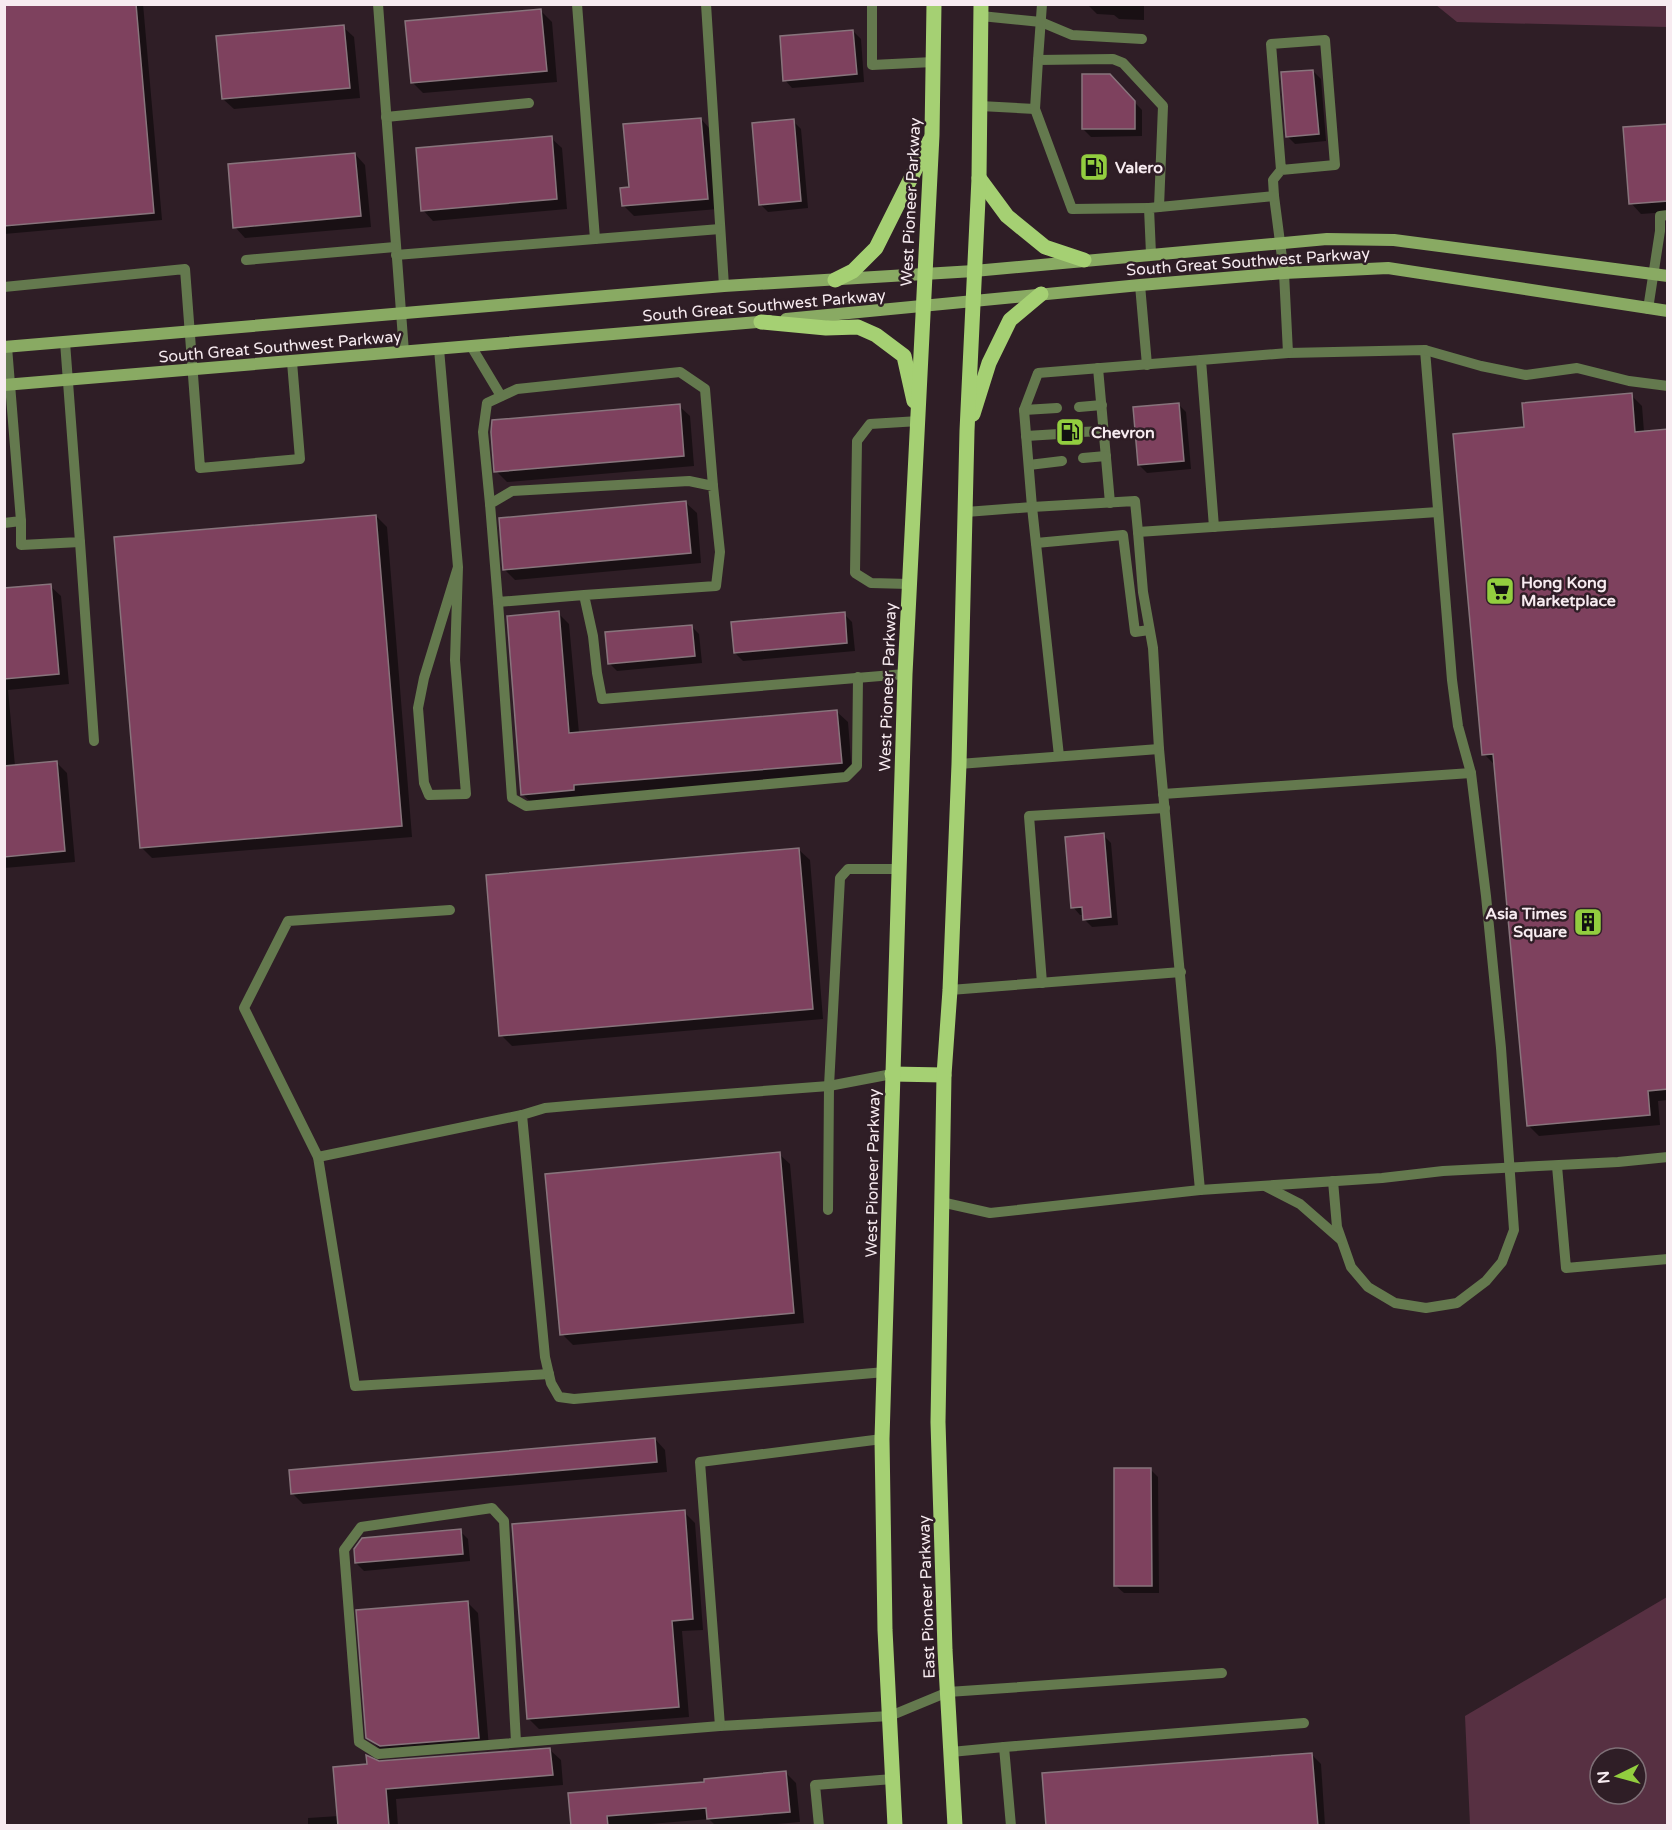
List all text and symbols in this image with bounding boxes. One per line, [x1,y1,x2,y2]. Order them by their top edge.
street label: West Pioneer Parkway [897,117,925,287]
fuel station icon: Valero [1078,151,1110,183]
place label: Valero [1115,158,1163,178]
street label: South Great Southwest Parkway [1126,243,1371,280]
street label: South Great Southwest Parkway [642,285,887,327]
street label: South Great Southwest Parkway [158,326,403,368]
fuel station icon: Chevron [1054,416,1086,448]
place label: Chevron [1091,423,1155,443]
place label: Hong Kong Marketplace [1521,573,1616,611]
supermarket icon: Hong Kong Marketplace [1484,575,1516,607]
street label: West Pioneer Parkway [875,602,901,772]
place label: Asia Times Square [1485,904,1567,942]
building icon: Asia Times Square [1572,906,1604,938]
street label: West Pioneer Parkway [862,1088,884,1258]
street label: East Pioneer Parkway [914,1514,940,1679]
north arrow [1588,1746,1648,1806]
text: N [1594,1770,1615,1784]

